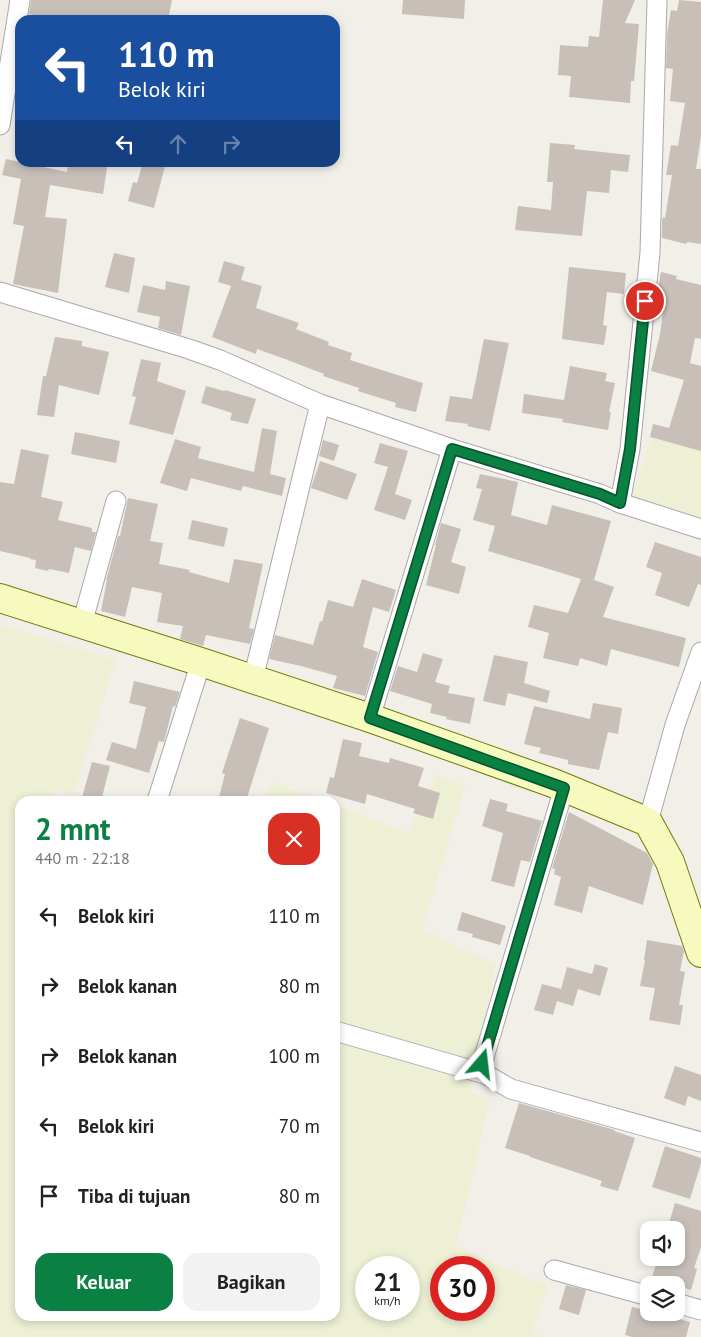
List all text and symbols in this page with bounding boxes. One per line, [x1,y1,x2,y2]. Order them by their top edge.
text: 110 m [118,31,215,77]
icon: left [35,35,100,100]
text: Belok kiri [118,75,206,103]
icon: left [111,130,139,158]
icon: ahead [164,130,192,158]
icon: right [217,130,245,158]
pin [624,280,666,322]
icon: arrive [631,287,659,315]
text: 2 mnt [35,809,111,848]
button: close [268,813,320,865]
text: 440 m · 22:18 [35,848,130,868]
icon: left [35,902,63,930]
text: Belok kiri [78,904,154,928]
text: 110 m [268,904,320,928]
icon: right [35,972,63,1000]
text: Belok kanan [78,974,177,998]
text: 80 m [279,974,320,998]
position arrow [455,1037,507,1089]
icon: right [35,1042,63,1070]
text: Belok kanan [78,1044,177,1068]
text: 100 m [268,1044,320,1068]
icon: left [35,1112,63,1140]
text: Belok kiri [78,1114,154,1138]
text: 70 m [279,1114,320,1138]
icon: arrive [35,1182,63,1210]
text: Tiba di tujuan [78,1184,190,1208]
text: 80 m [279,1184,320,1208]
map controls [640,1221,685,1321]
button: sound [640,1221,685,1266]
button: Keluar [35,1253,173,1311]
button: Bagikan [183,1253,320,1311]
speed limit sign: 30 [430,1256,495,1321]
text: 21 [373,1266,402,1298]
button: layers [640,1276,685,1321]
text: km/h [374,1293,401,1308]

